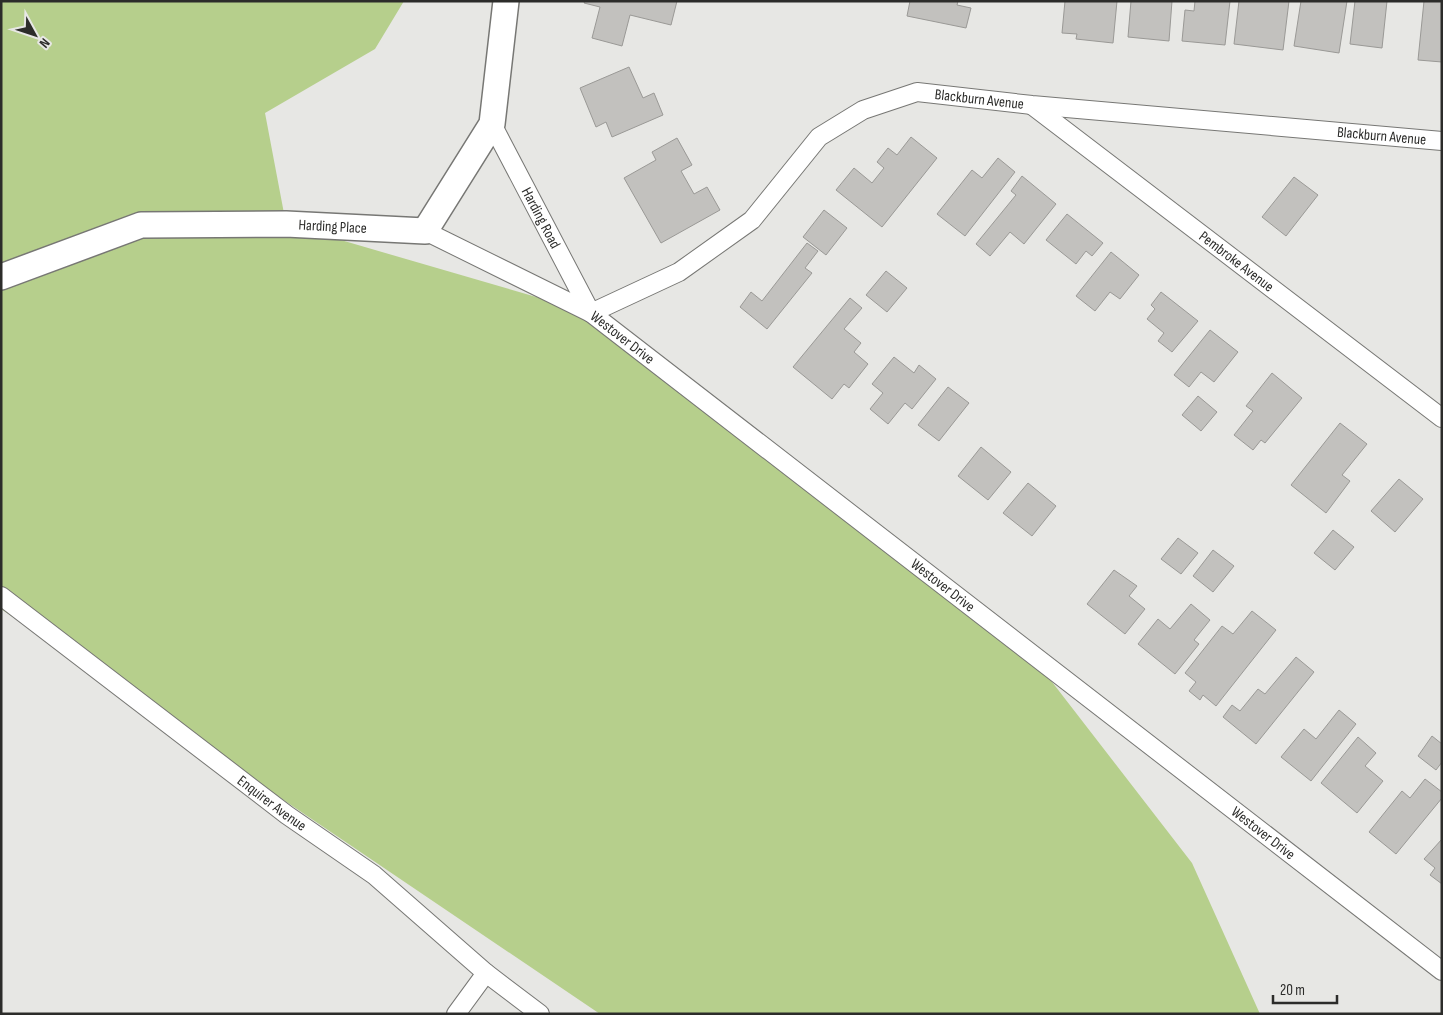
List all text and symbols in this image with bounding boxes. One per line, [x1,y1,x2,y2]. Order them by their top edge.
north arrow [10,10,60,60]
text: N [36,35,53,51]
street label: Blackburn Avenue [934,85,1025,114]
street label: Blackburn Avenue [1336,122,1427,149]
street label: Harding Road [517,184,565,252]
street label: Harding Place [298,215,367,238]
street label: Pembroke Avenue [1195,227,1278,296]
street label: Westover Drive [587,307,658,368]
street label: Westover Drive [907,554,979,616]
street label: Enquirer Avenue [234,771,310,835]
street label: Westover Drive [1227,802,1299,864]
scale bar [1273,972,1337,1004]
text: 20 m [1280,981,1305,1000]

